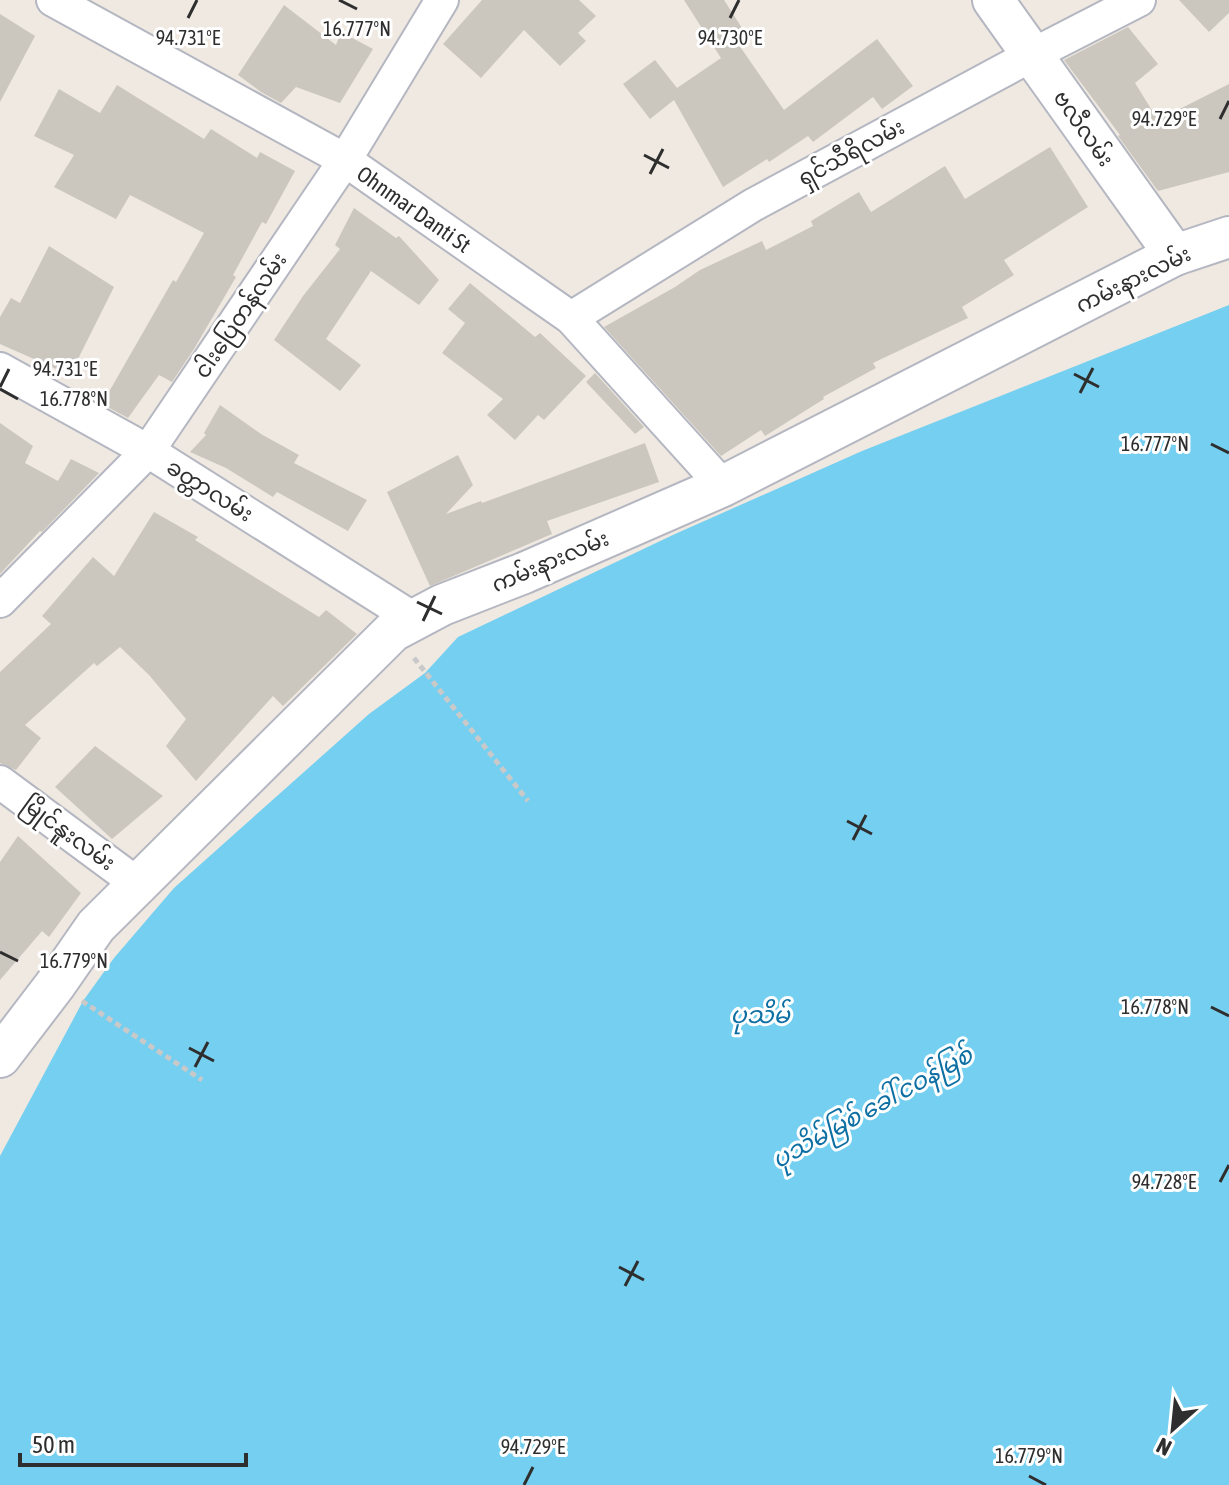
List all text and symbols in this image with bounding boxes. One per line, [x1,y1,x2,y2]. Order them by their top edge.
text: 16.777°N [323,17,391,40]
text: 94.731°E [156,26,221,49]
text: 94.730°E [698,26,763,49]
street label: ဗလီလမ်း [1048,84,1121,171]
text: 94.729°E [1132,107,1197,130]
street label: ရှင်သီရိလမ်း [793,111,911,195]
street label: Ohnmar Danti St [352,160,476,258]
street label: ကမ်းနားလမ်း [1070,238,1197,322]
street label: ငါးပြေတန်လမ်း [187,246,296,386]
text: 94.731°E [33,357,98,380]
text: 16.778°N [40,387,108,410]
text: 16.777°N [1121,432,1189,455]
street label: ခတ္တာလမ်း [159,452,259,531]
street label: ကမ်းနားလမ်း [487,523,614,602]
street label: မြိုင်နူးလမ်း [14,789,122,880]
text: 16.779°N [40,949,108,972]
text: 16.778°N [1121,995,1189,1018]
water label: ပုသိမ် [730,998,791,1035]
water label: ပုသိမ်မြစ် ခေါ် ငဝန်မြစ် [766,1037,981,1179]
text: 94.728°E [1132,1170,1197,1193]
north arrow [1133,1389,1213,1469]
scale bar [20,1417,246,1467]
text: 50 m [32,1431,75,1458]
text: N [1152,1432,1176,1461]
text: 94.729°E [501,1435,566,1458]
text: 16.779°N [995,1444,1063,1467]

